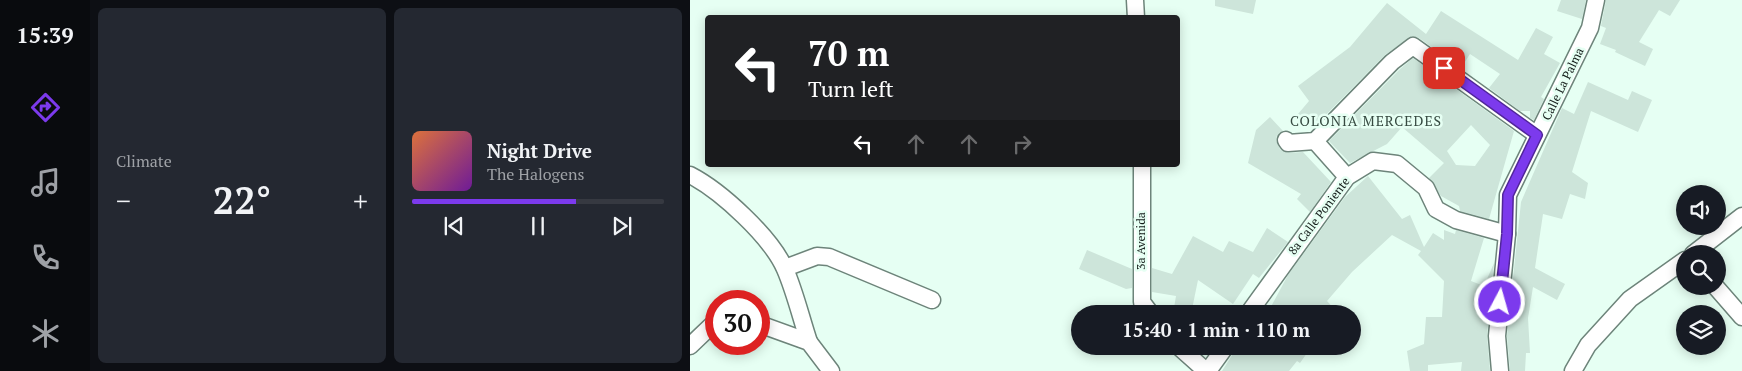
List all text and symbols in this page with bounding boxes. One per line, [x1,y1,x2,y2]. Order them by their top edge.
text: 15:39 [16,20,74,49]
text: 70 m [808,30,889,76]
icon: left [725,35,790,100]
street label: Calle La Palma [1539,45,1587,122]
pin [1423,47,1465,89]
icon: arrive [1430,54,1458,82]
text: Turn left [808,74,894,103]
icon: directions [28,90,63,125]
district label: COLONIA MERCEDES [1290,111,1442,130]
icon: left [849,130,877,158]
icon: ahead [902,130,930,158]
icon: ahead [955,130,983,158]
icon: right [1008,130,1036,158]
text: Night Drive [487,138,592,163]
text: Climate [116,150,172,172]
text: The Halogens [487,163,585,185]
icon: music [28,165,63,200]
street label: 8a Calle Poniente [1285,174,1353,257]
text: 22° [213,175,271,225]
text: − [116,182,131,219]
text: + [353,182,368,219]
map controls [1676,185,1726,355]
button: sound [1676,185,1726,235]
icon: previous [440,212,468,240]
icon: pause [524,212,552,240]
icon: next [608,212,636,240]
street label: 3a Avenida [1133,212,1148,270]
icon: phone [28,240,63,275]
button: search [1676,245,1726,295]
position arrow [1473,275,1525,327]
speed limit sign: 30 [705,290,770,355]
button: layers [1676,305,1726,355]
icon: climate [28,316,63,351]
text: 15:40 · 1 min · 110 m [1122,317,1310,342]

